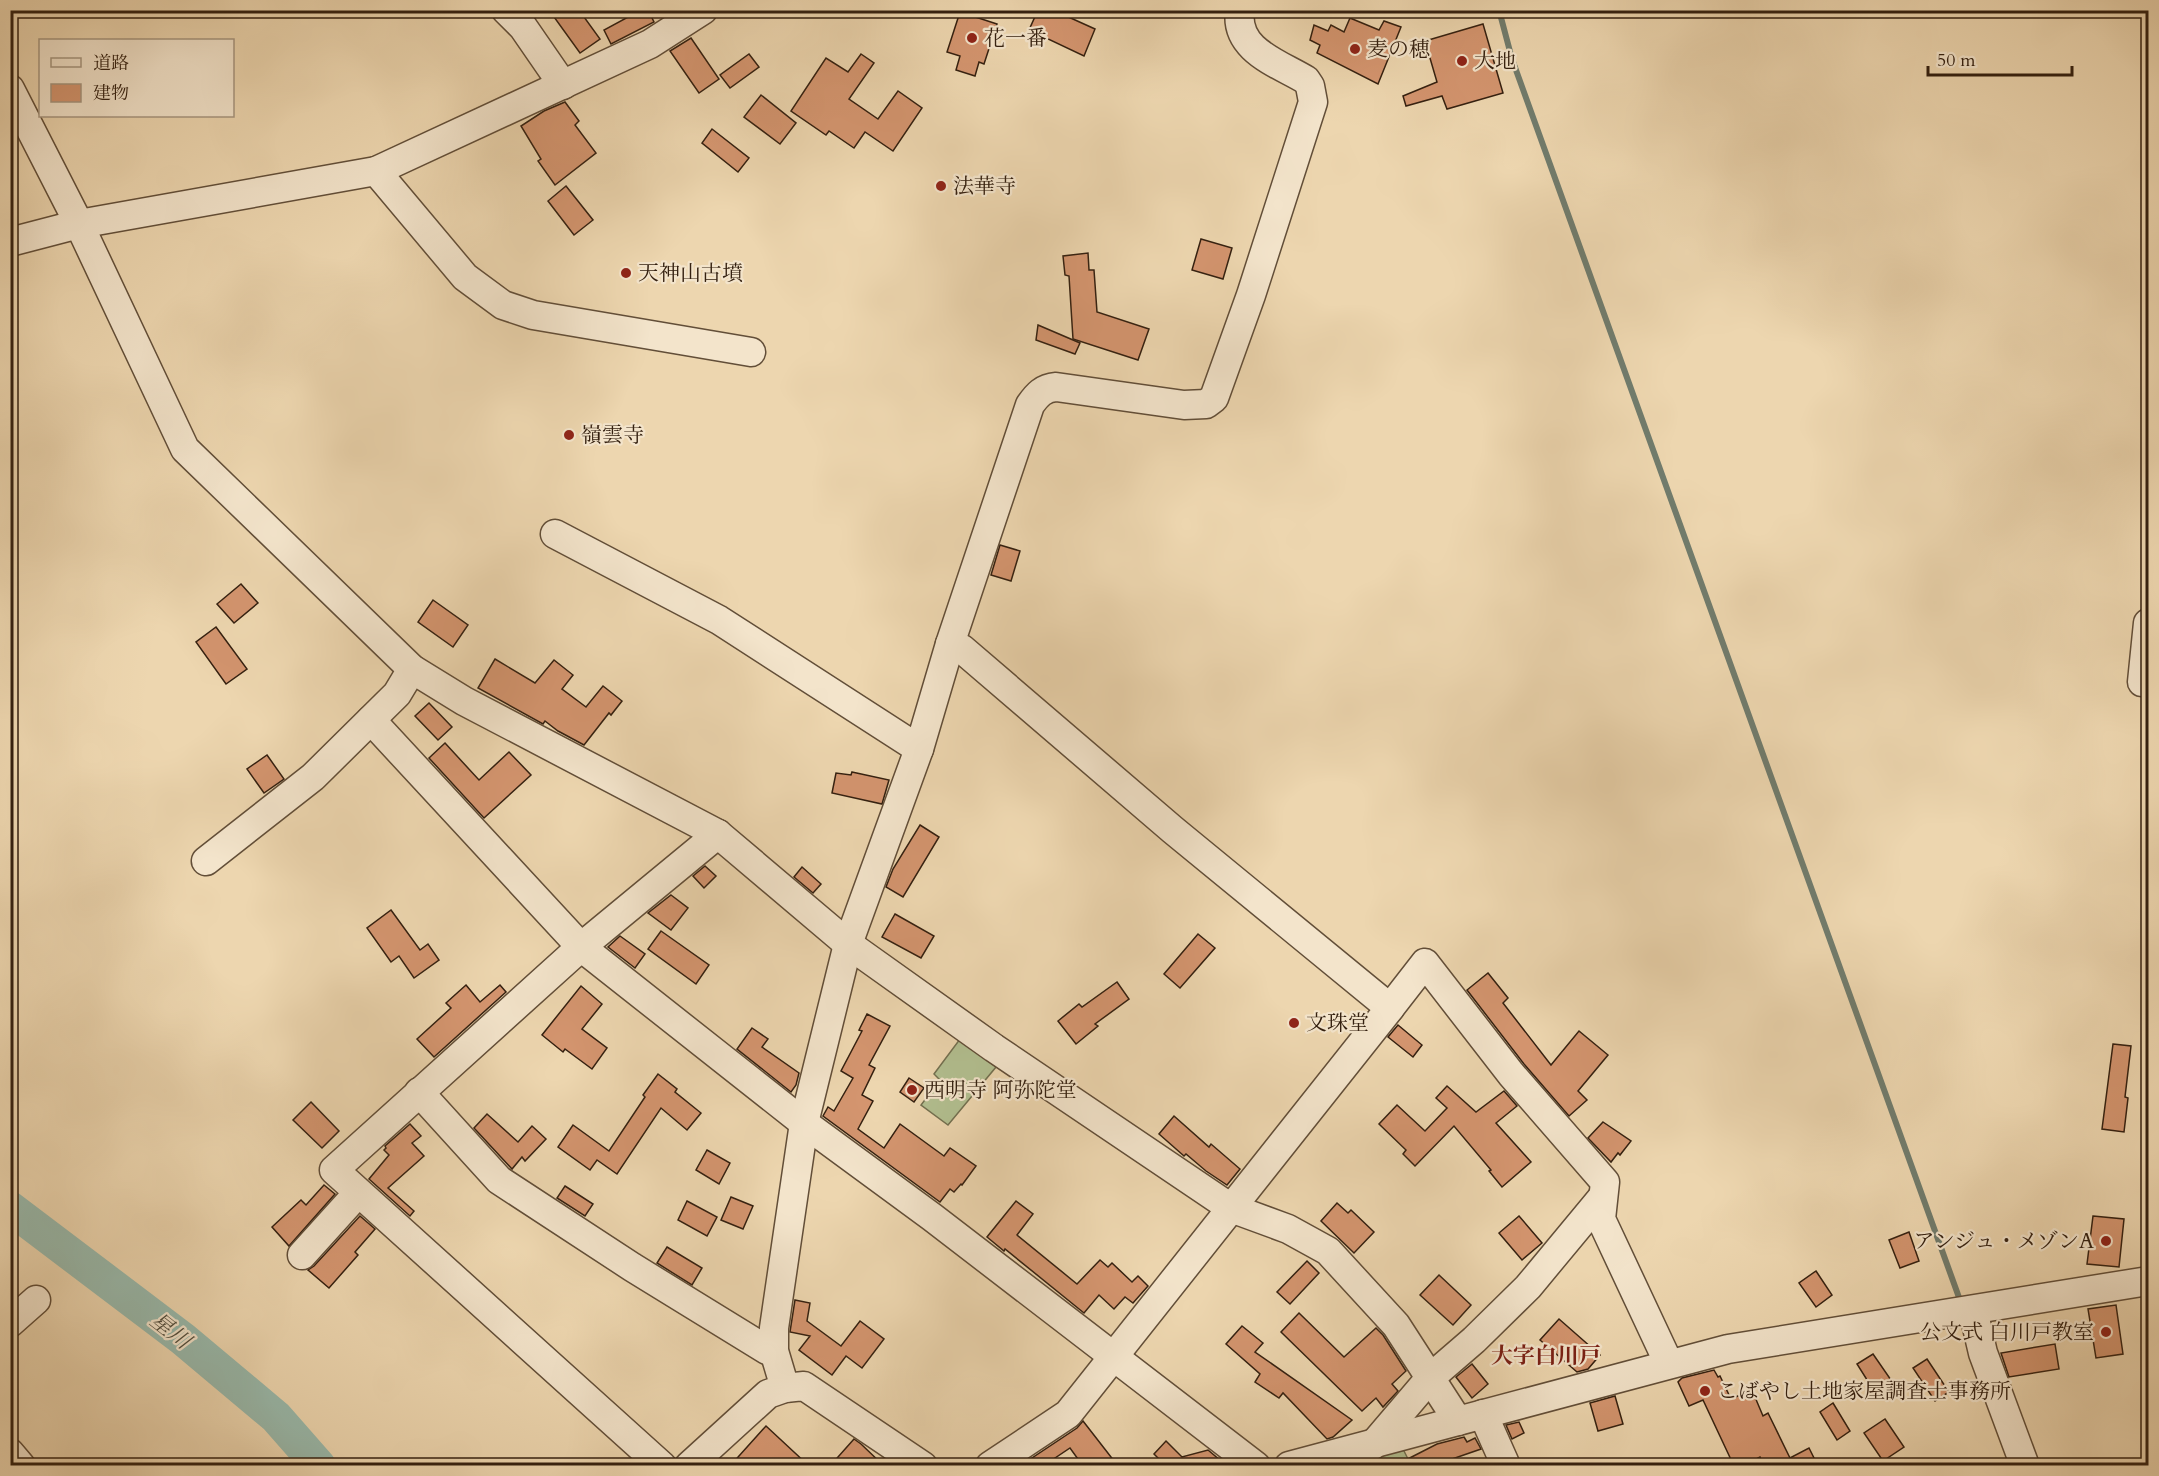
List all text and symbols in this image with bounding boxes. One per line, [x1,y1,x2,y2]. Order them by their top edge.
place label: 花一番 [984,24,1047,53]
marker: 花一番 [965,31,979,45]
place label: 麦の穂 [1367,35,1430,64]
legend [39,39,234,117]
scale bar [1928,39,2072,77]
marker: 麦の穂 [1348,42,1362,56]
place label: 大地 [1474,47,1516,76]
text: 50 m [1937,48,1976,73]
text: 道路 [93,51,129,76]
marker: 大地 [1455,54,1469,68]
text: 建物 [93,81,129,106]
place label: 法華寺 [953,172,1016,201]
marker: 法華寺 [934,179,948,193]
place label: 天神山古墳 [638,259,743,288]
marker: 天神山古墳 [619,266,633,280]
place label: 嶺雲寺 [581,421,644,450]
marker: 嶺雲寺 [562,428,576,442]
place label: 文珠堂 [1306,1009,1369,1038]
marker: 文珠堂 [1287,1016,1301,1030]
place label: 西明寺 阿弥陀堂 [924,1076,1077,1105]
marker: 西明寺 阿弥陀堂 [905,1083,919,1097]
place label: アンジュ・メゾンA [1913,1227,2094,1256]
marker: アンジュ・メゾンA [2099,1234,2113,1248]
water label: 星川 [144,1305,199,1357]
place label: 公文式 白川戸教室 [1920,1318,2094,1347]
marker: 公文式 白川戸教室 [2099,1325,2113,1339]
district label: 大字白川戸 [1491,1341,1601,1371]
place label: こばやし土地家屋調査士事務所 [1717,1377,2011,1406]
marker: こばやし土地家屋調査士事務所 [1698,1384,1712,1398]

